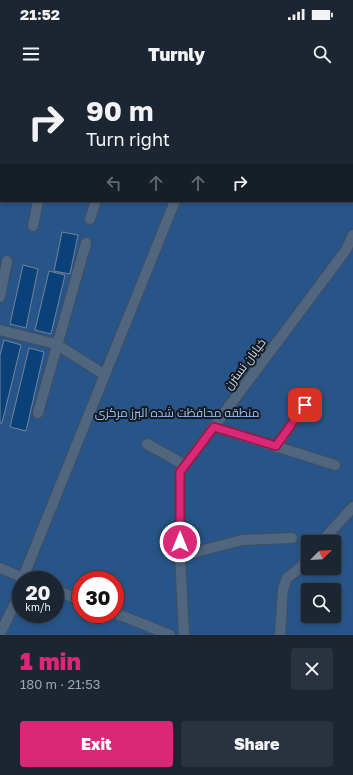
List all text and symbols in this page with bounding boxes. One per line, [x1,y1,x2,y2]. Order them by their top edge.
text: 21:52 [20,5,60,23]
icon: menu [20,43,42,65]
text: Turnly [148,43,205,65]
icon: search [311,43,333,65]
text: 90 m [86,94,153,127]
icon: right [20,96,72,148]
text: Turn right [86,128,170,150]
icon: left [103,172,125,194]
icon: ahead [145,172,167,194]
icon: ahead [187,172,209,194]
icon: right [229,172,251,194]
street label: خیابان نسترن [221,335,269,392]
pin [288,388,322,422]
icon: arrive [294,394,316,416]
park label: منطقه محافظت شده البرز مرکزی [95,405,259,420]
position arrow [159,521,201,563]
north arrow [301,535,341,575]
map controls [301,535,341,623]
speed limit sign: 30 [72,571,124,623]
text: 20 [25,580,51,604]
button: search [301,583,341,623]
text: km/h [25,601,51,613]
text: 1 min [20,646,81,675]
button: close [291,648,333,690]
text: 180 m · 21:53 [20,676,100,692]
button: Exit [20,721,173,767]
button: Share [181,721,333,767]

